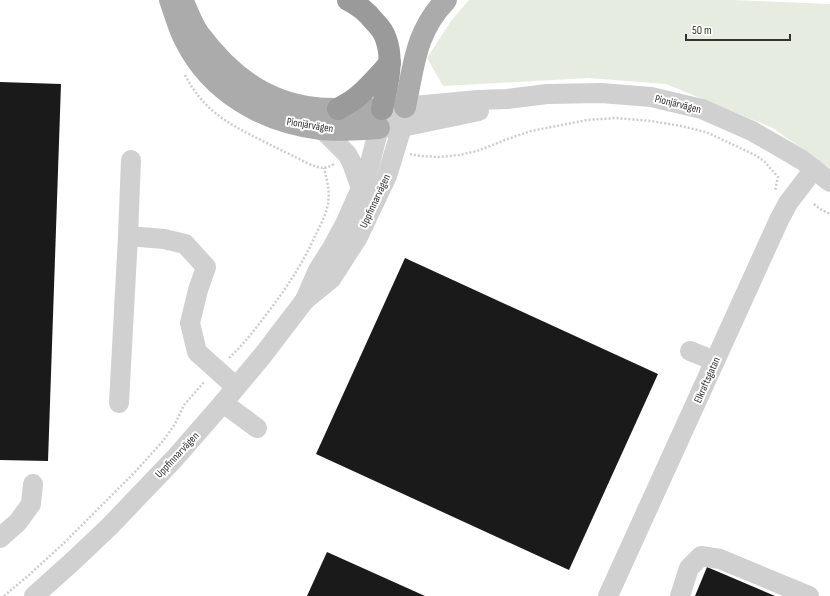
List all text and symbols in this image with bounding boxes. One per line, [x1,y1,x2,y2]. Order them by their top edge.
scale bar [686,16,790,42]
text: 50 m [692,23,712,38]
street label: Pionjärvägen [654,92,703,116]
street label: Pionjärvägen [286,115,335,135]
street label: Uppfinnarvägen [357,172,393,230]
street label: Elkraftsgatan [691,355,723,405]
street label: Uppfinnarvägen [152,429,202,481]

